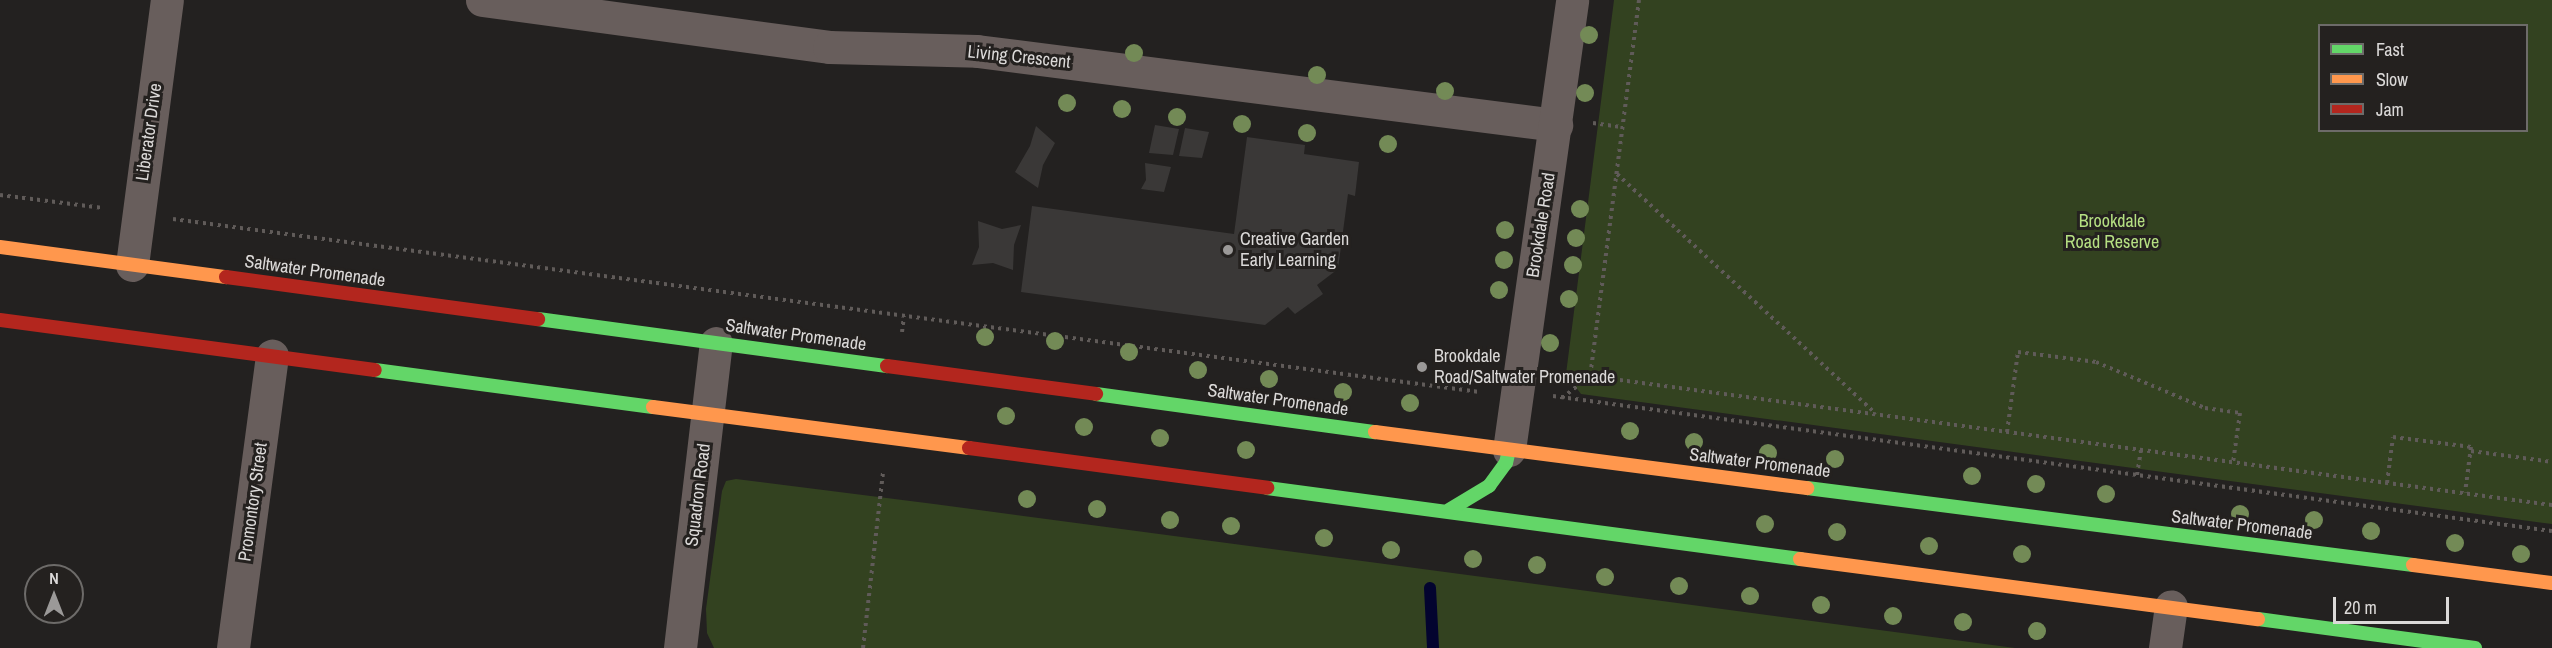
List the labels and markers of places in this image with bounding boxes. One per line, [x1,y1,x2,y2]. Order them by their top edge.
place label: Creative Garden Early Learning [1240,229,1349,272]
marker: Creative Garden Early Learning [1221,243,1235,257]
place label: Brookdale Road/Saltwater Promenade [1434,346,1615,388]
marker: Brookdale Road/Saltwater Promenade [1415,360,1429,374]

